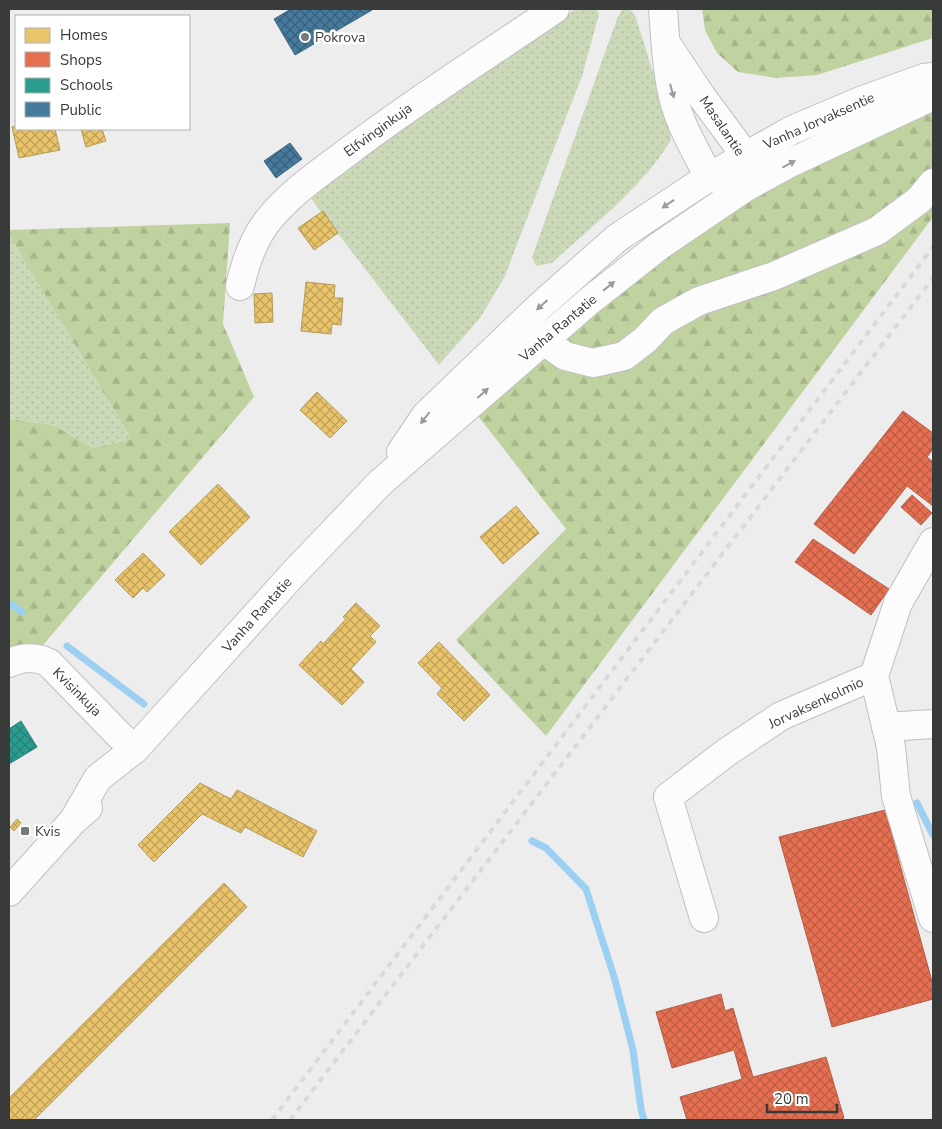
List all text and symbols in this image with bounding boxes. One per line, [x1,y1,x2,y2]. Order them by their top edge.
legend [15,15,190,130]
text: Homes [60,25,108,45]
place label: Pokrova [315,28,365,47]
marker: Pokrova [299,31,311,43]
text: Shops [60,50,102,70]
text: Schools [60,75,113,95]
one-way arrow [668,83,676,98]
street label: Vanha Jorvaksentie [759,88,878,154]
street label: Masalantie [695,92,749,160]
street label: Elfvinginkuja [340,99,416,161]
text: Public [60,100,101,120]
one-way arrow [781,160,796,168]
one-way arrow [661,199,675,209]
one-way arrow [602,280,615,291]
street label: Vanha Rantatie [514,290,601,367]
one-way arrow [536,299,548,311]
one-way arrow [477,388,489,399]
one-way arrow [419,411,430,424]
street label: Vanha Rantatie [217,573,296,658]
street label: Kvisinkuja [48,663,106,721]
street label: Jorvaksenkolmio [764,673,867,734]
place label: Kvis [35,822,61,841]
marker: Kvis [19,825,31,837]
scale bar [767,1082,837,1114]
text: 20 m [774,1089,809,1109]

